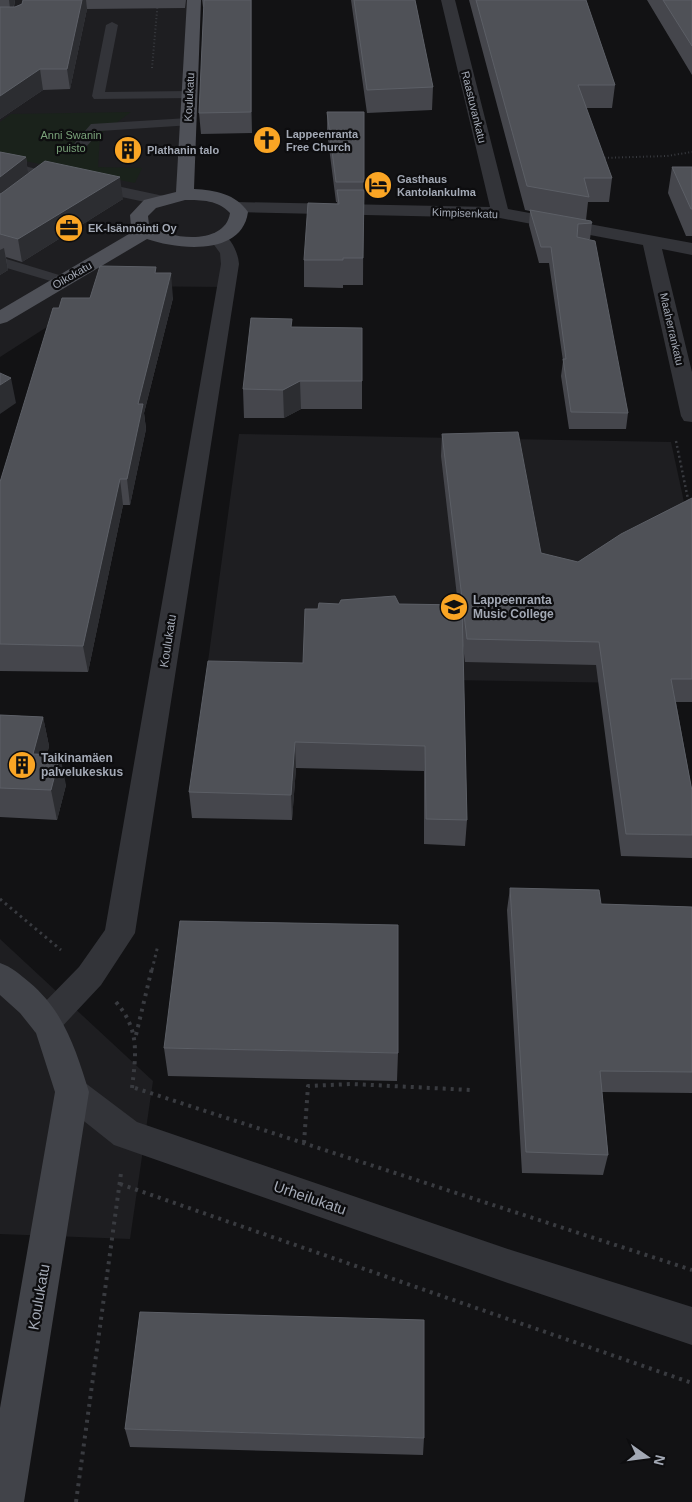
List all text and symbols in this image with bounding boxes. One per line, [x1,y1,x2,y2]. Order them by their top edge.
street label: Raastuvankatu [459,70,489,144]
street label: Koulukatu [182,72,196,122]
church icon: Lappeenranta Free Church [252,125,282,155]
place label: Lappeenranta Free Church [286,128,359,153]
park label: Anni Swanin puisto [40,129,102,154]
building icon: Plathanin talo [113,135,143,165]
place label: Plathanin talo [147,144,219,156]
hotel icon: Gasthaus Kantolankulma [363,170,393,200]
place label: Gasthaus Kantolankulma [397,173,477,198]
street label: Kimpisenkatu [432,206,498,220]
office icon: EK-Isännöinti Oy [54,213,84,243]
place label: EK-Isännöinti Oy [88,222,178,234]
street label: Oikokatu [50,259,94,291]
street label: Maaherrankatu [658,292,686,366]
school or university icon: Lappeenranta Music College [439,592,469,622]
place label: Lappeenranta Music College [473,593,554,621]
street label: Koulukatu [157,614,179,668]
building icon: Taikinamäen palvelukeskus [7,750,37,780]
place label: Taikinamäen palvelukeskus [41,751,123,779]
street label: Urheilukatu [272,1177,349,1218]
street label: Koulukatu [24,1263,53,1331]
north arrow [622,1432,672,1482]
text: N [651,1453,669,1467]

